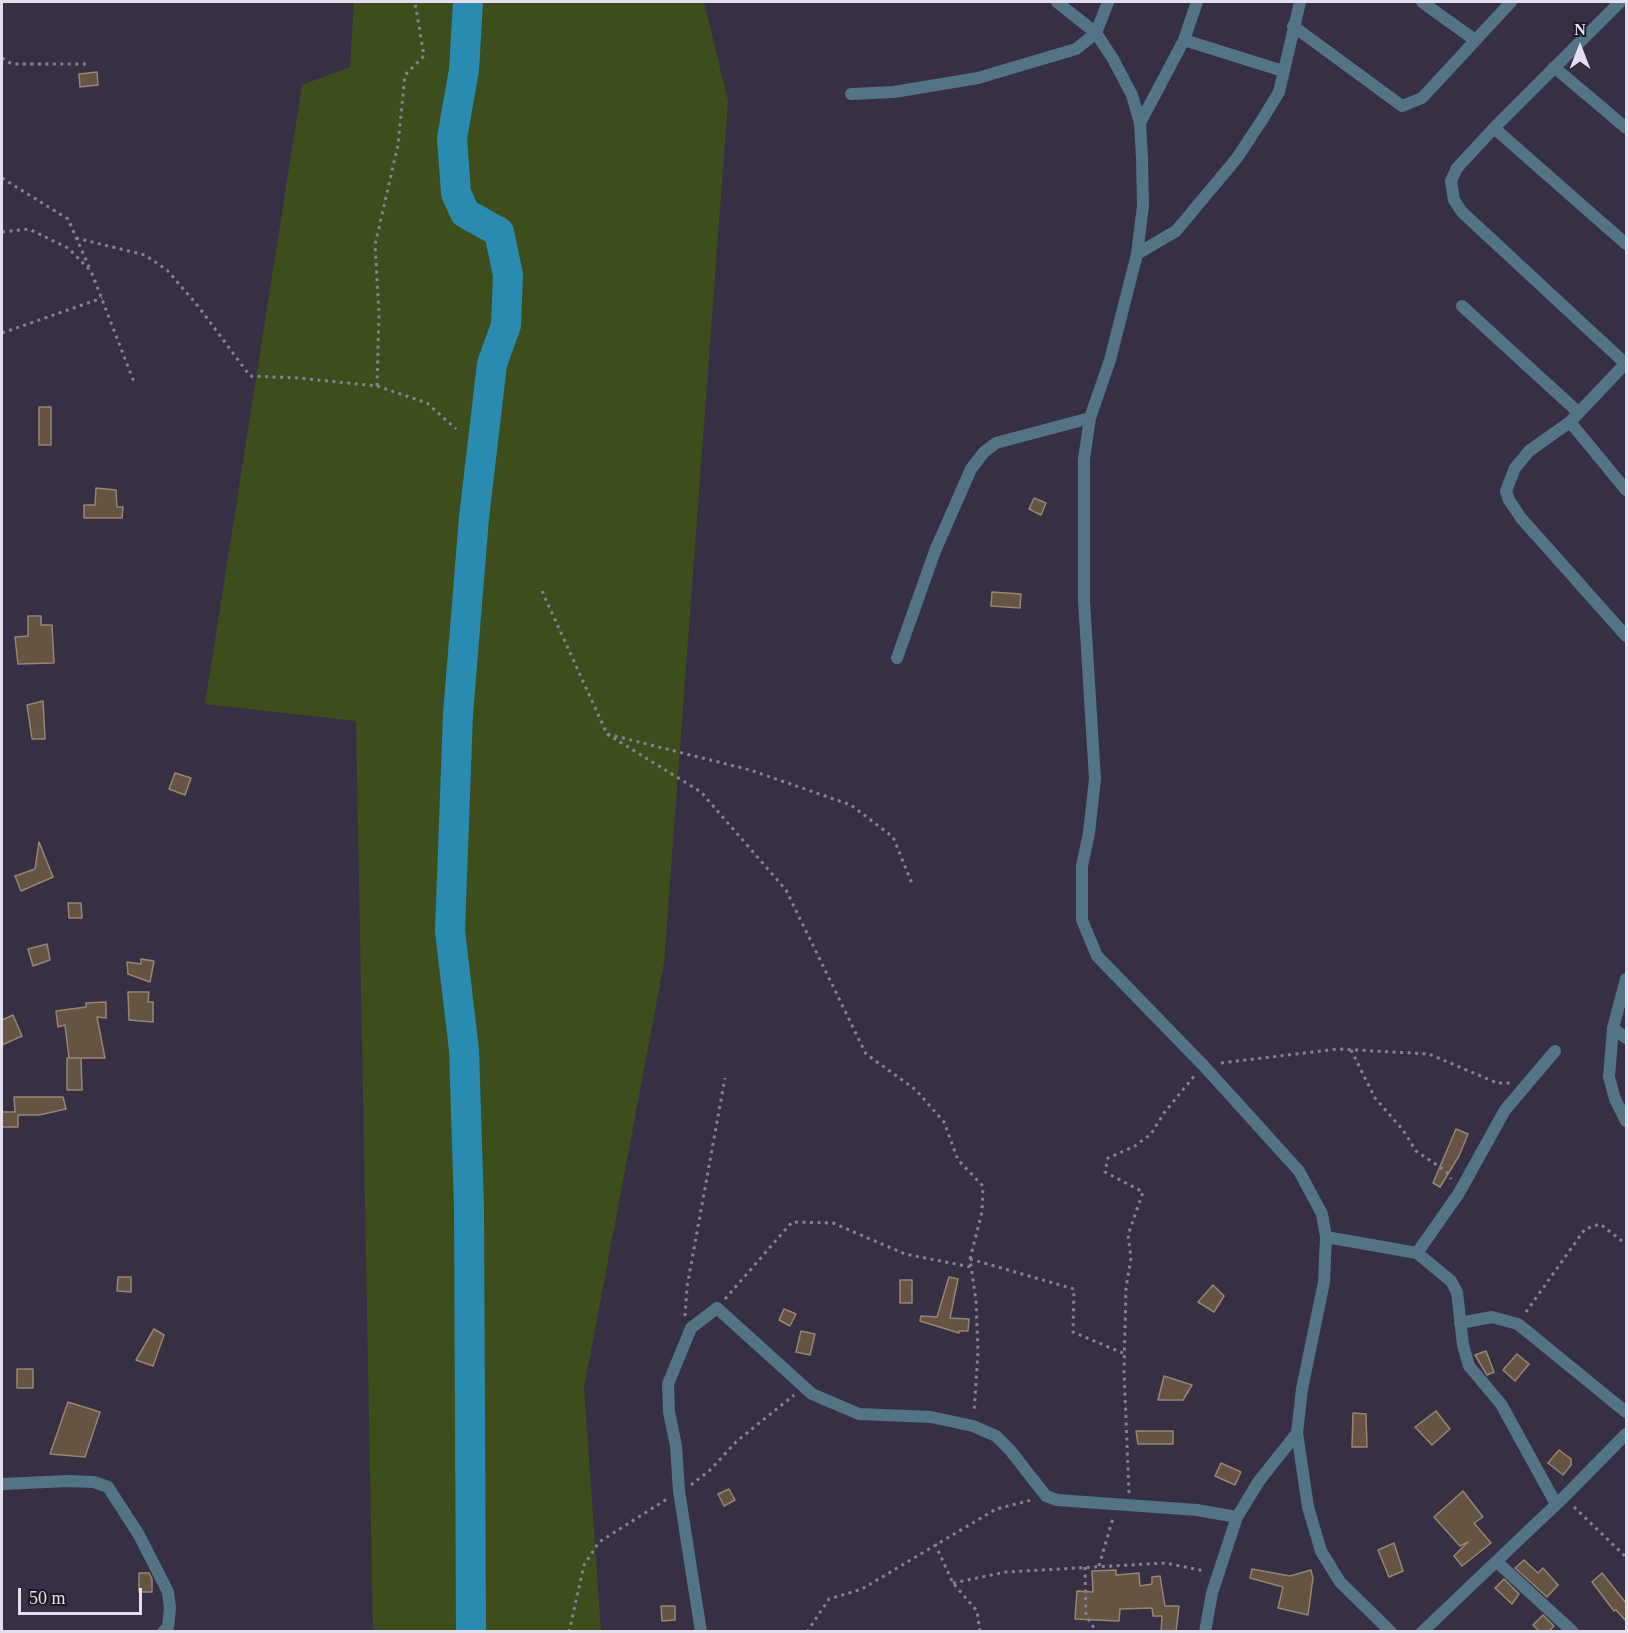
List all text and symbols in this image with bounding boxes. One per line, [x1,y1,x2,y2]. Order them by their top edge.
north arrow [1550,18,1610,78]
text: N [1574,21,1586,38]
scale bar [21,1576,146,1614]
text: 50 m [29,1588,66,1608]

